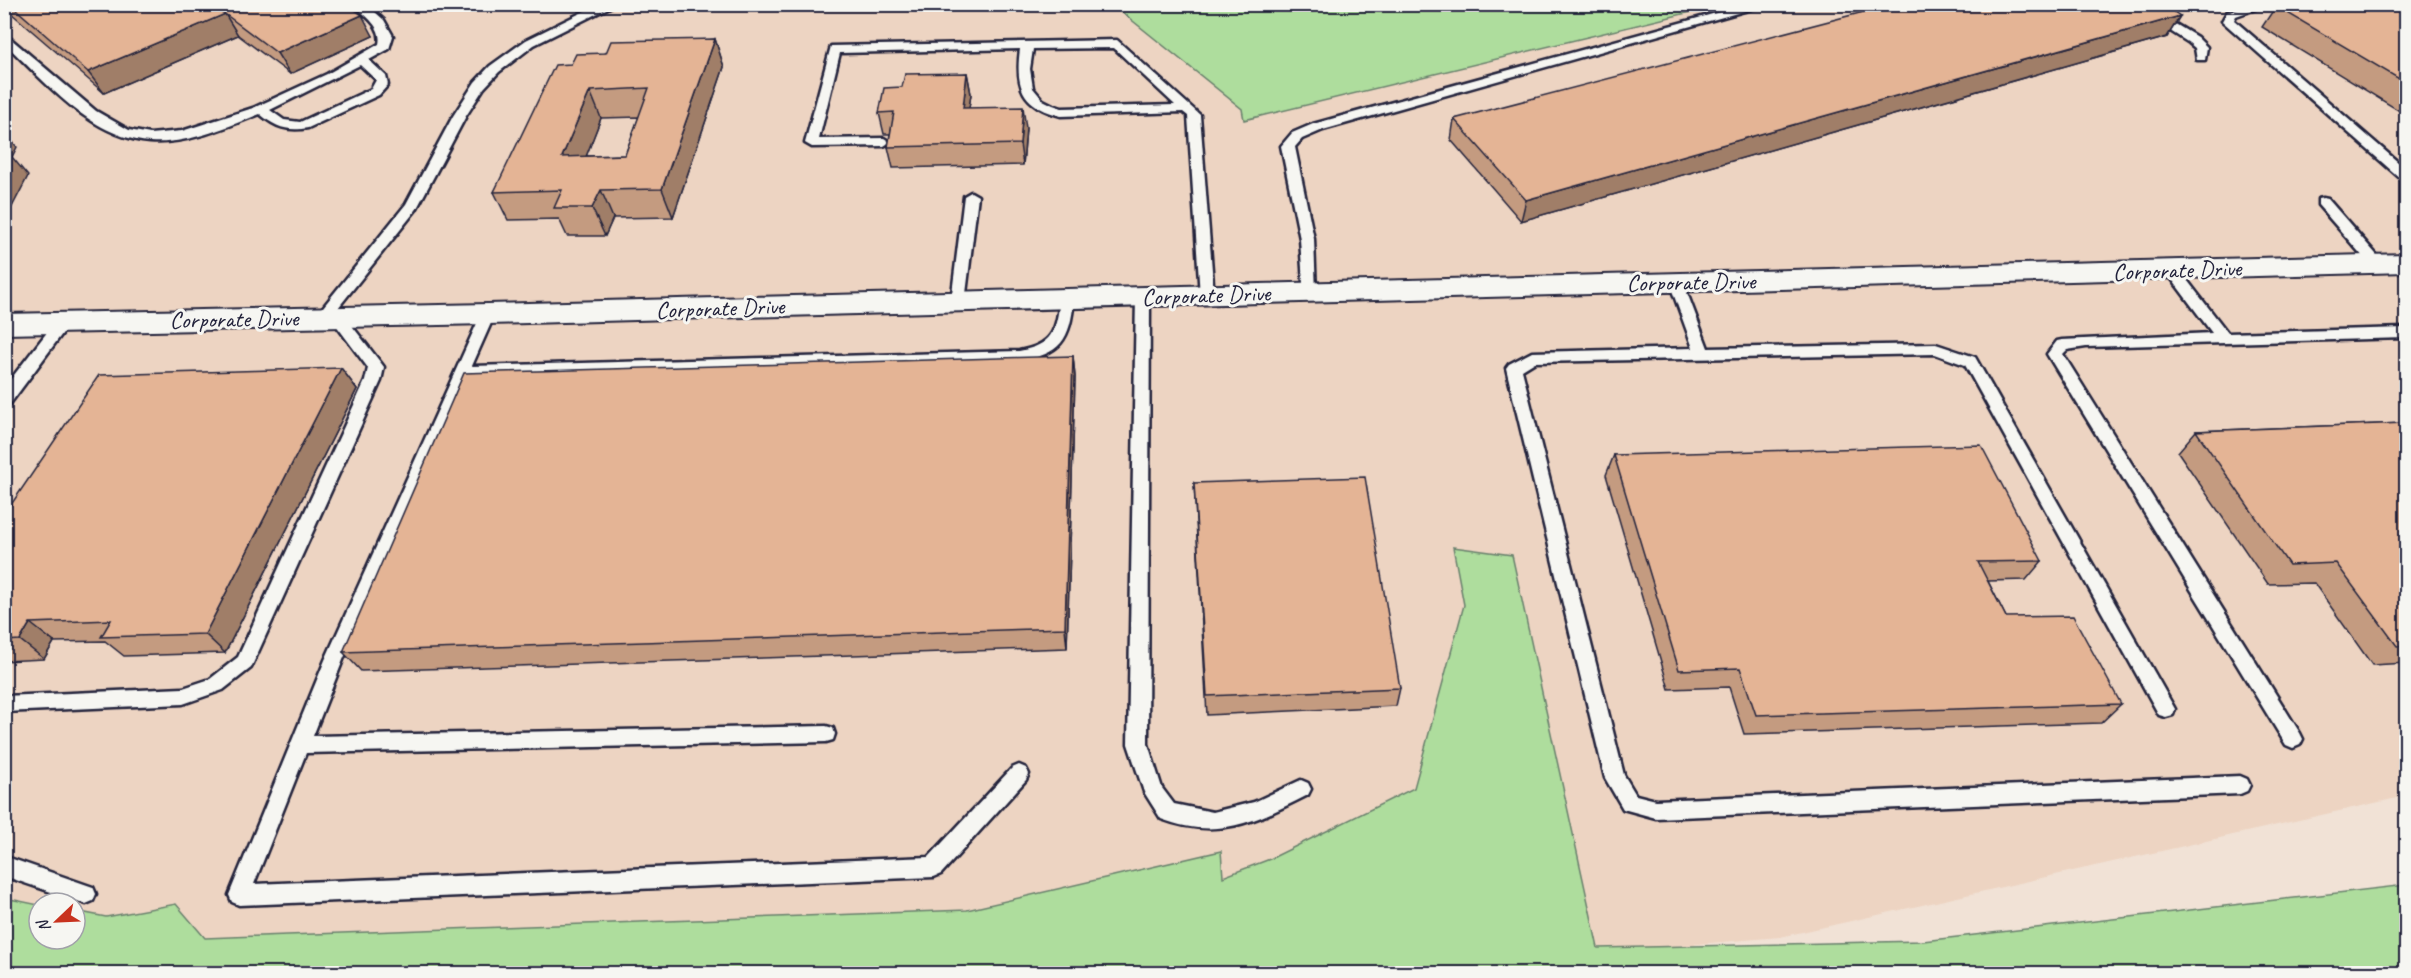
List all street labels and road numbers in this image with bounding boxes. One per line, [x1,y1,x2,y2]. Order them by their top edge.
street label: Corporate Drive [2112,253,2244,287]
street label: Corporate Drive [1626,266,1758,298]
street label: Corporate Drive [1141,278,1273,312]
street label: Corporate Drive [655,291,787,325]
street label: Corporate Drive [169,303,301,335]

